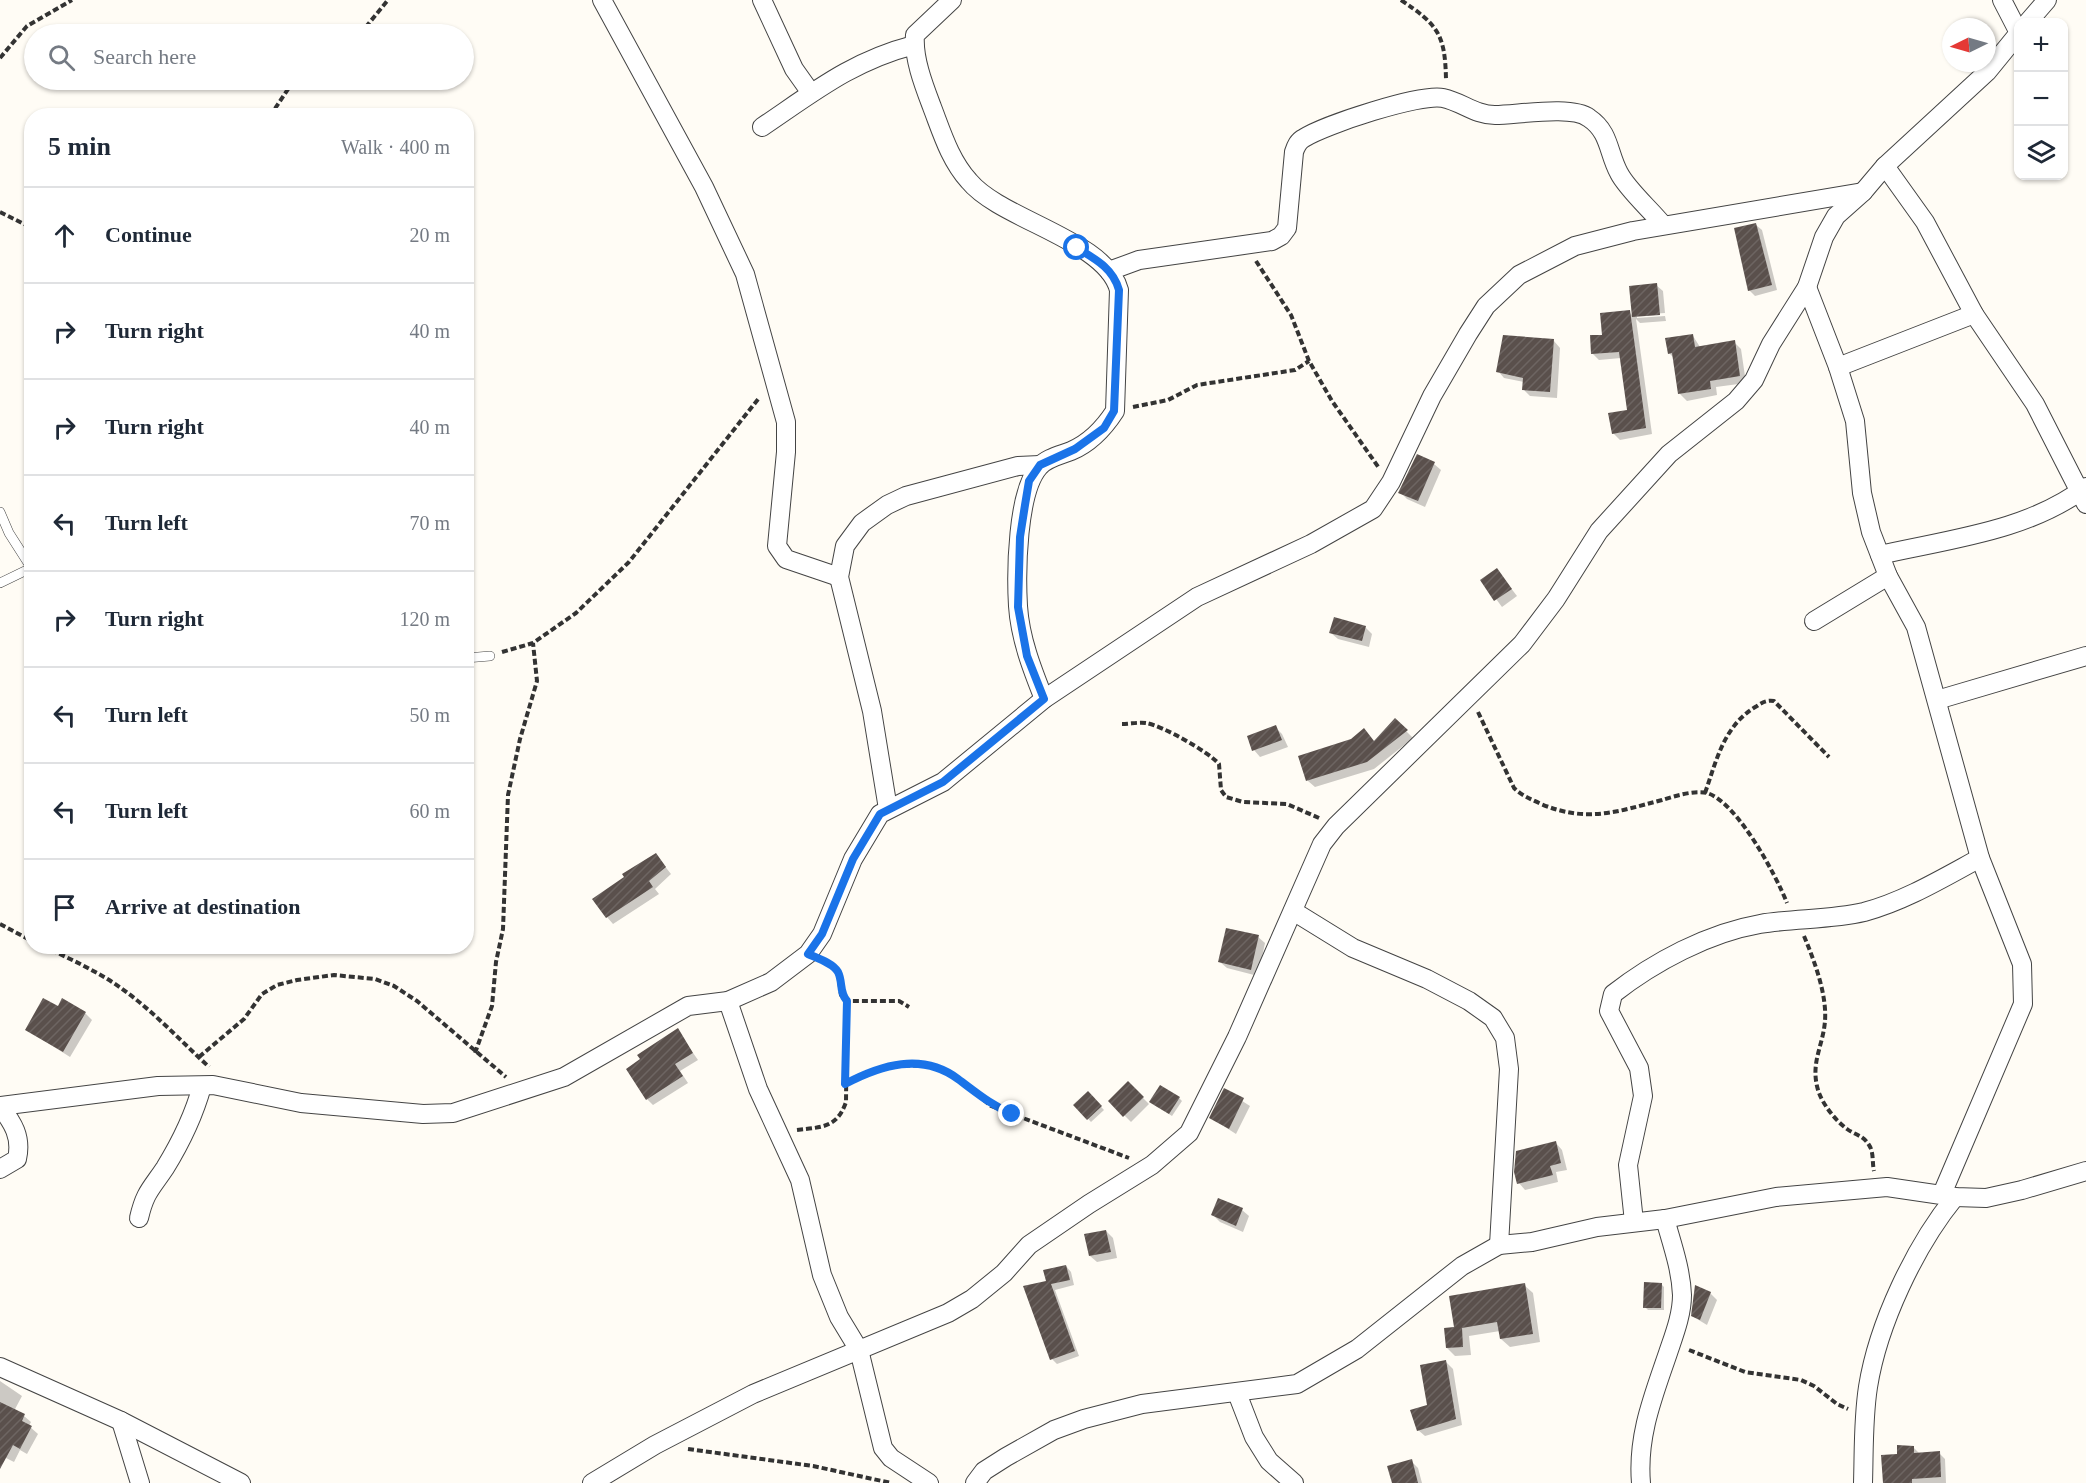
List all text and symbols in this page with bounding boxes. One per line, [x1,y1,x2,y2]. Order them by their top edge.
north arrow [1942,18,1996,72]
map controls [2014,18,2068,180]
button: + [2014,18,2068,72]
search box [24,24,474,90]
icon: search [45,41,78,74]
text: Search here [93,44,196,69]
button: − [2014,72,2068,126]
button: layers [2014,126,2068,180]
text: 5 min [48,132,111,161]
text: Walk · 400 m [341,136,450,158]
icon: ahead [48,219,81,252]
text: Continue [105,222,192,247]
text: 20 m [409,224,450,246]
route start [1063,234,1089,260]
icon: right [48,315,81,348]
text: Turn right [105,318,204,343]
text: 40 m [409,320,450,342]
icon: right [48,411,81,444]
text: Turn right [105,414,204,439]
text: 40 m [409,416,450,438]
icon: left [48,507,81,540]
text: Turn left [105,510,188,535]
text: 70 m [409,512,450,534]
icon: right [48,603,81,636]
text: Turn right [105,606,204,631]
text: 120 m [399,608,450,630]
icon: left [48,699,81,732]
text: Turn left [105,702,188,727]
text: 50 m [409,704,450,726]
icon: left [48,795,81,828]
text: Turn left [105,798,188,823]
text: 60 m [409,800,450,822]
icon: arrive [48,891,81,924]
text: Arrive at destination [105,894,301,919]
route end [998,1100,1024,1126]

